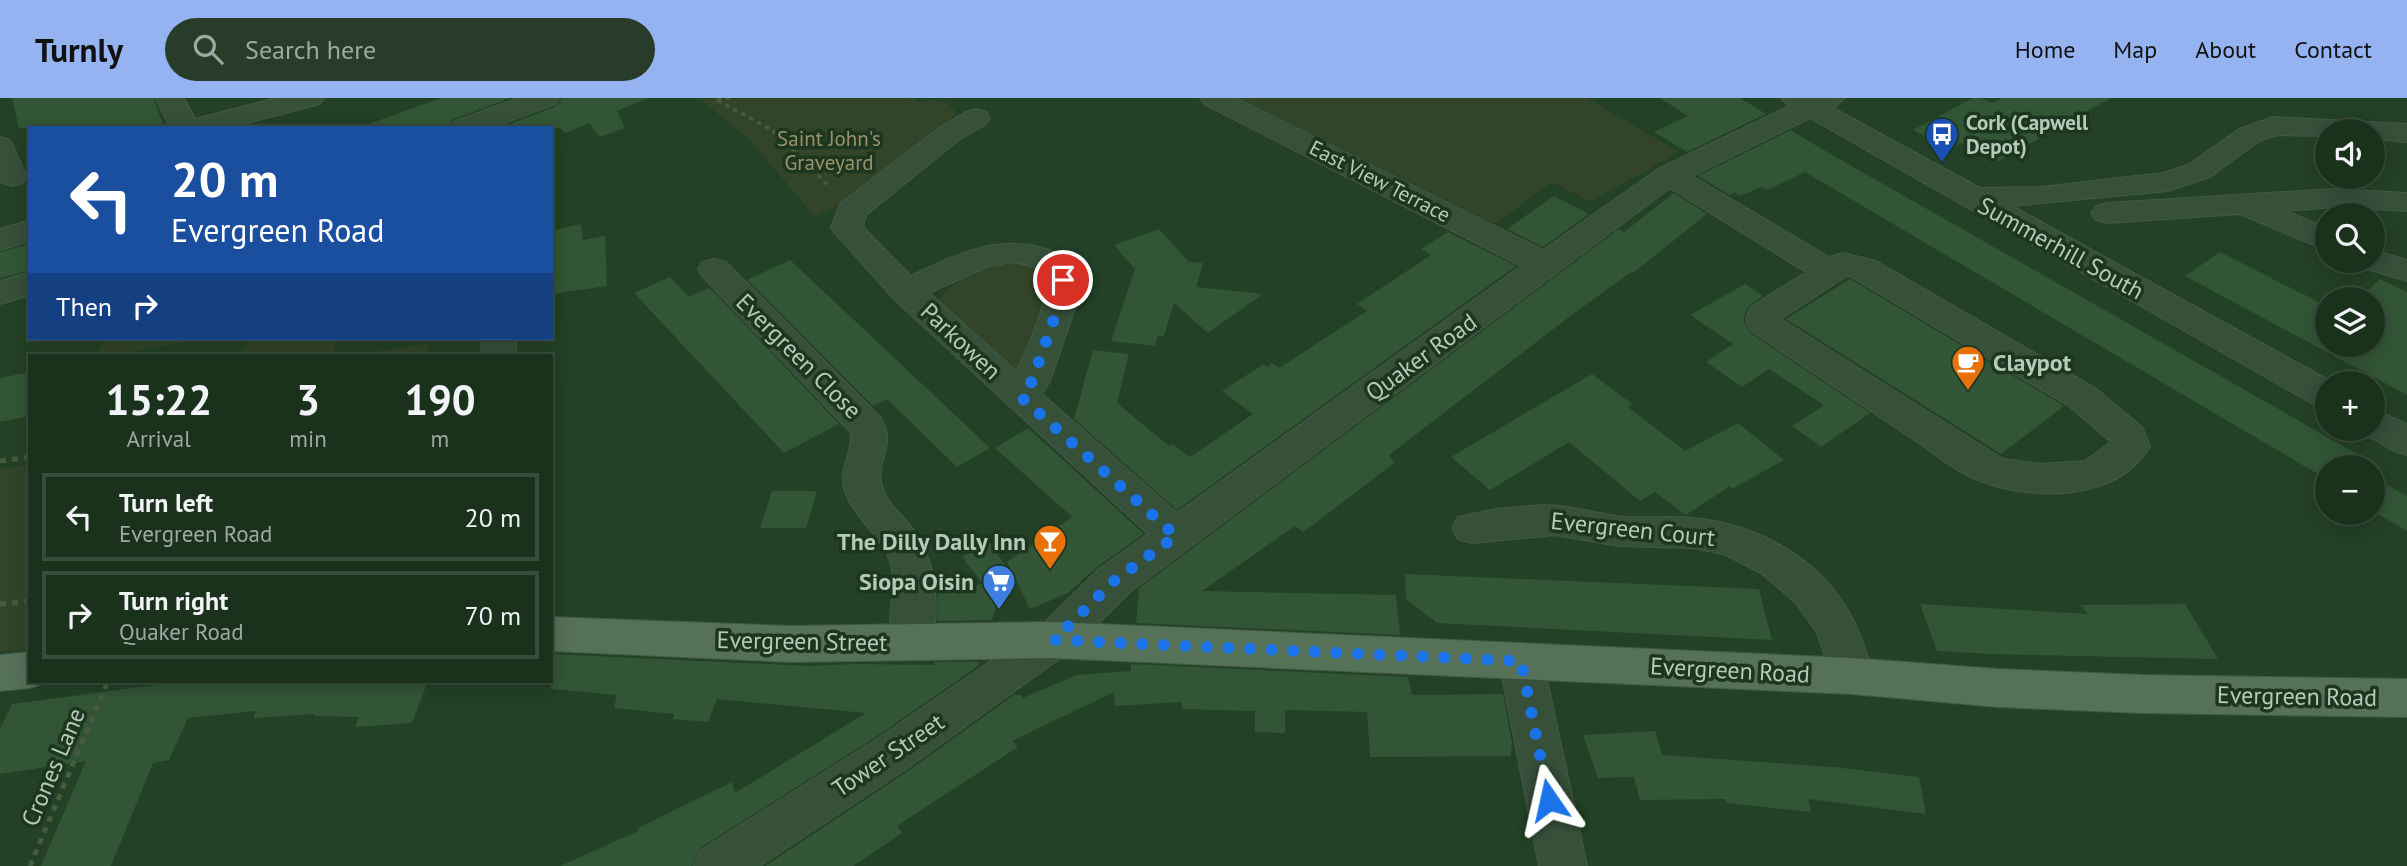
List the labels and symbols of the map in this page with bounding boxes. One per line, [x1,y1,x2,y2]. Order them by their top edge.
place label: Cork (Capwell Depot) [1966,109,2089,160]
bus stop icon: Cork (Capwell Depot) [1923,115,1961,164]
park label: Saint John's Graveyard [777,125,881,176]
street label: East View Terrace [1305,134,1455,228]
street label: Summerhill South [1973,190,2149,306]
pin [1033,250,1093,310]
street label: Evergreen Close [730,287,868,425]
street label: Parkowen [914,296,1008,386]
street label: Quaker Road [1359,306,1483,408]
cafe icon: Claypot [1949,343,1987,392]
place label: Claypot [1993,347,2072,378]
street label: Evergreen Court [1549,505,1717,553]
bar icon: The Dilly Dally Inn [1031,522,1069,571]
place label: The Dilly Dally Inn [837,526,1026,557]
supermarket icon: Siopa Oisin [980,562,1018,611]
place label: Siopa Oisin [859,566,974,597]
street label: Evergreen Street [716,624,888,658]
street label: Evergreen Road [1649,650,1811,690]
street label: Evergreen Road [2217,679,2377,713]
street label: Crones Lane [14,703,92,831]
street label: Tower Street [826,706,950,804]
position arrow [1512,763,1586,837]

